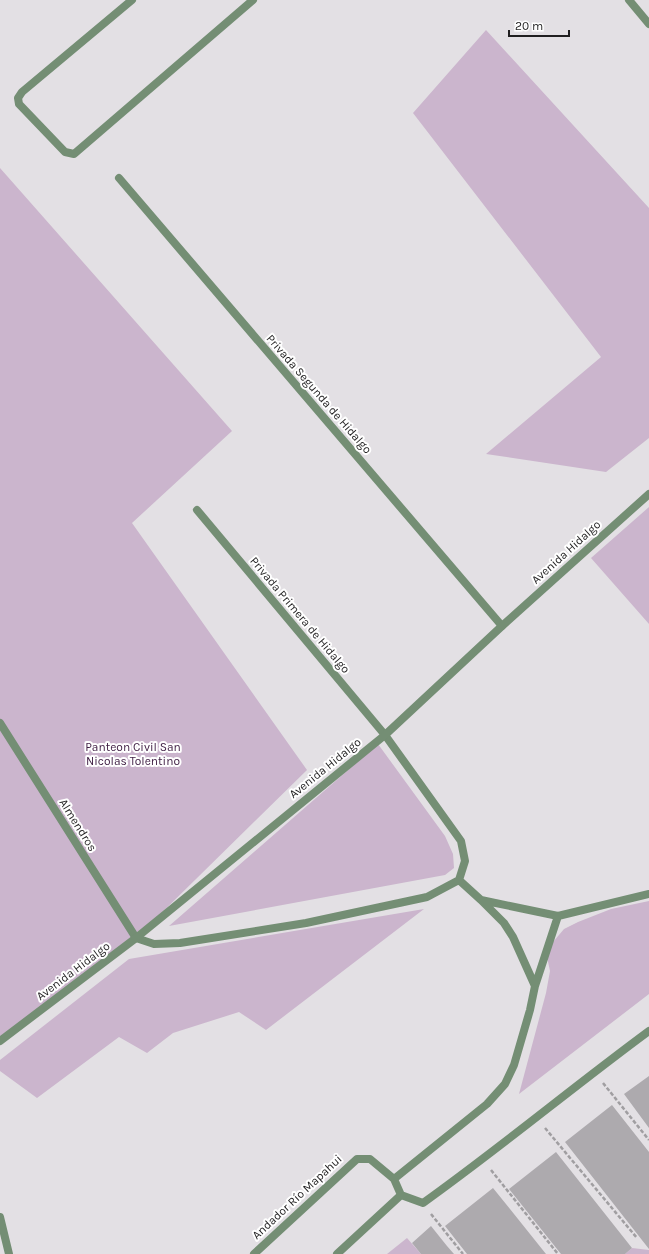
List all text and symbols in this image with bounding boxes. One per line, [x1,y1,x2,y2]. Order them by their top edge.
scale bar [509,12,569,38]
text: 20 m [515,19,543,33]
street label: Privada Segunda de Hidalgo [263,332,375,456]
street label: Avenida Hidalgo [529,517,603,587]
street label: Privada Primera de Hidalgo [247,554,353,676]
street label: Avenida Hidalgo [286,735,364,801]
park label: Panteon Civil San Nicolas Tolentino [85,740,181,768]
street label: Almendros [56,796,100,854]
street label: Avenida Hidalgo [34,939,112,1003]
street label: Andador Río Mapahui [249,1152,345,1242]

